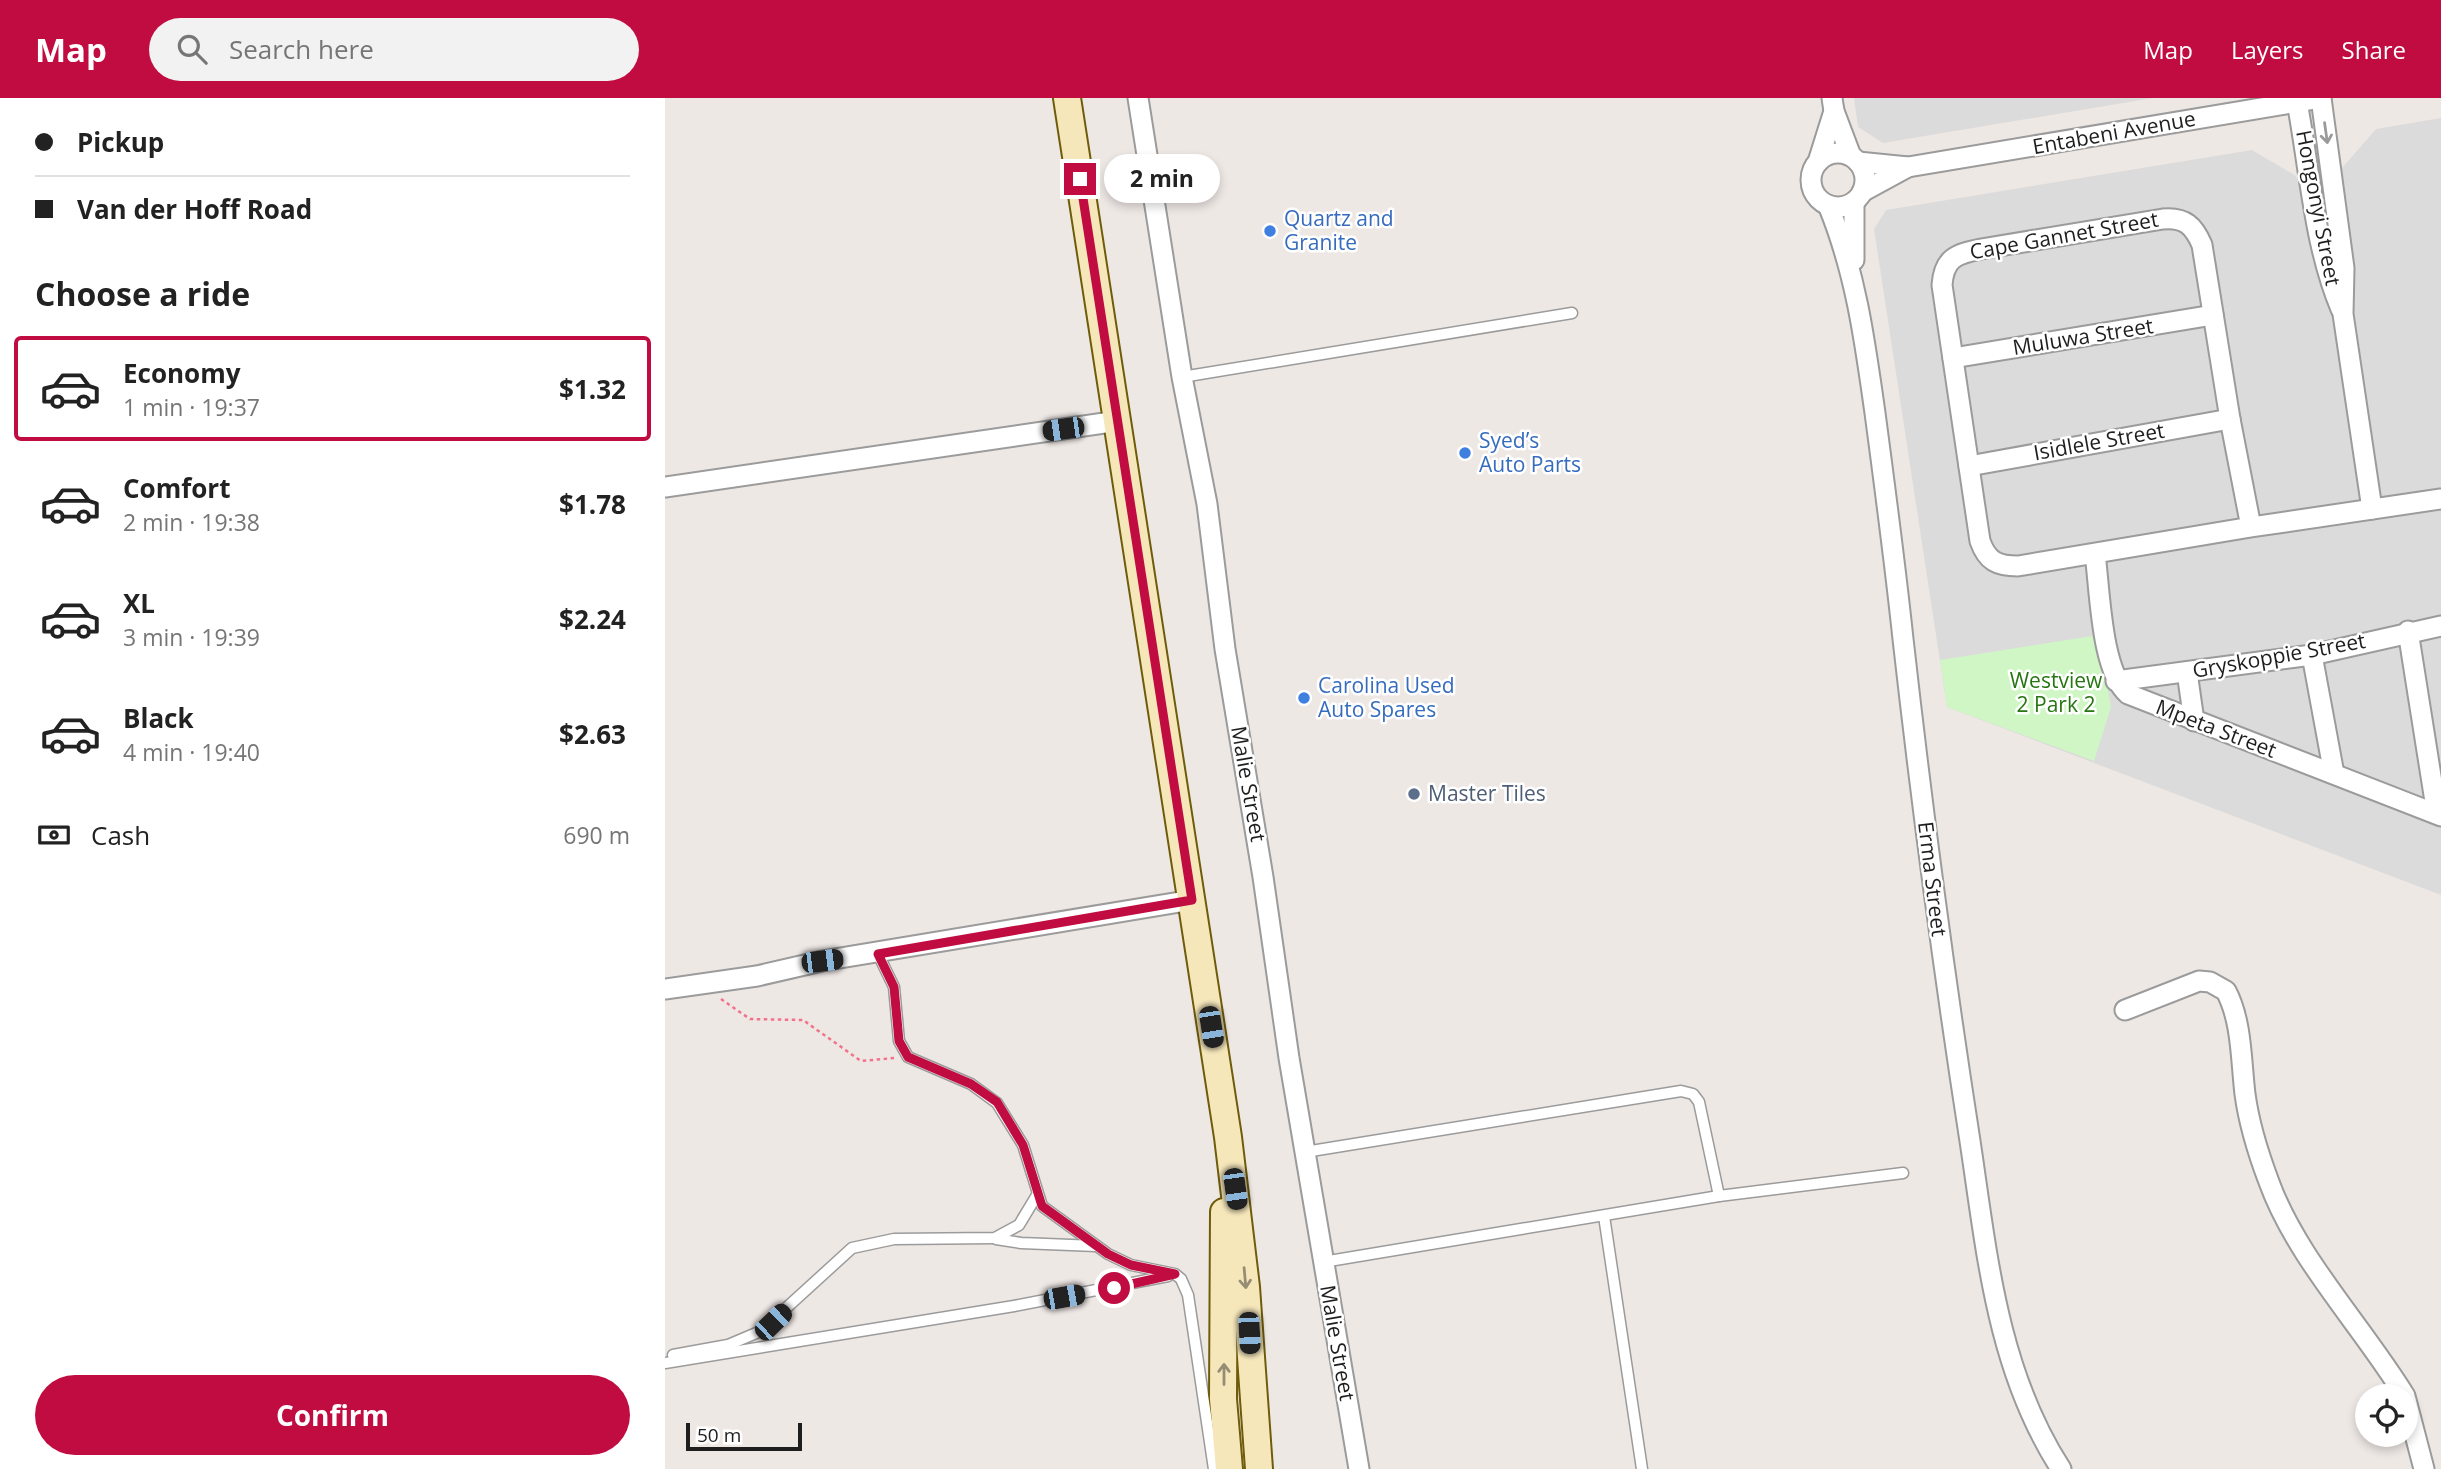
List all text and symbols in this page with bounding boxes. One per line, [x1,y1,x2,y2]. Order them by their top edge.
search box [149,18,639,81]
text: Map [35,27,107,72]
icon: search [173,30,211,68]
text: Search here [229,31,374,67]
text: Map [2143,33,2193,66]
text: Layers [2231,33,2304,66]
text: Share [2342,33,2406,66]
street label: Entabeni Avenue [2030,104,2198,160]
one-way arrow [2320,121,2333,143]
text: Pickup [77,124,164,160]
street label: Hongonyi Street [2290,128,2348,288]
callout: 2 min [1105,154,1220,204]
text: 2 min [1130,162,1194,194]
route end [1064,163,1096,195]
text: Van der Hoff Road [77,191,312,227]
place label: Quartz and Granite [1284,204,1394,256]
street label: Cape Gannet Street [1967,205,2160,265]
marker: Quartz and Granite [1262,223,1278,239]
text: Choose a ride [35,272,250,315]
street label: Muluwa Street [2011,311,2155,361]
text: Economy [123,355,241,391]
icon: car [39,357,102,420]
text: $1.32 [559,371,626,407]
text: 1 min · 19:37 [123,391,260,423]
car [1041,416,1086,442]
street label: Isidlele Street [2031,416,2166,466]
place label: Syed’s Auto Parts [1479,426,1581,478]
marker: Syed’s Auto Parts [1457,445,1473,461]
text: Comfort [123,470,230,506]
icon: car [39,472,102,535]
text: $1.78 [559,486,626,522]
text: 2 min · 19:38 [123,506,260,538]
text: XL [123,585,155,621]
icon: car [39,587,102,650]
text: $2.24 [559,601,626,637]
text: 3 min · 19:39 [123,621,260,653]
street label: Gryskoppie Street [2190,626,2367,684]
park label: Westview 2 Park 2 [2010,666,2103,718]
place label: Carolina Used Auto Spares [1318,671,1455,723]
marker: Carolina Used Auto Spares [1296,690,1312,706]
street label: Mpeta Street [2152,692,2281,764]
text: Black [123,700,194,736]
icon: car [39,702,102,765]
text: $2.63 [559,716,626,752]
street label: Malie Street [1225,724,1273,844]
text: 4 min · 19:40 [123,736,260,768]
place label: Master Tiles [1428,779,1546,807]
marker: Master Tiles [1406,786,1422,802]
icon: cash [35,816,73,854]
text: Cash [91,817,150,853]
text: 690 m [563,819,630,851]
street label: Erma Street [1912,820,1954,938]
car [800,948,845,974]
car [1198,1005,1225,1049]
car [1222,1167,1249,1211]
one-way arrow [1239,1266,1252,1289]
route start [1098,1272,1130,1304]
car [1042,1283,1087,1311]
street label: Malie Street [1314,1283,1362,1403]
car [751,1300,796,1344]
car [1238,1311,1261,1355]
one-way arrow [1217,1363,1231,1386]
button: Confirm [35,1375,630,1455]
map controls [2355,1384,2418,1447]
button: locate [2355,1384,2418,1447]
scale bar [686,1420,801,1452]
text: 50 m [697,1422,741,1448]

